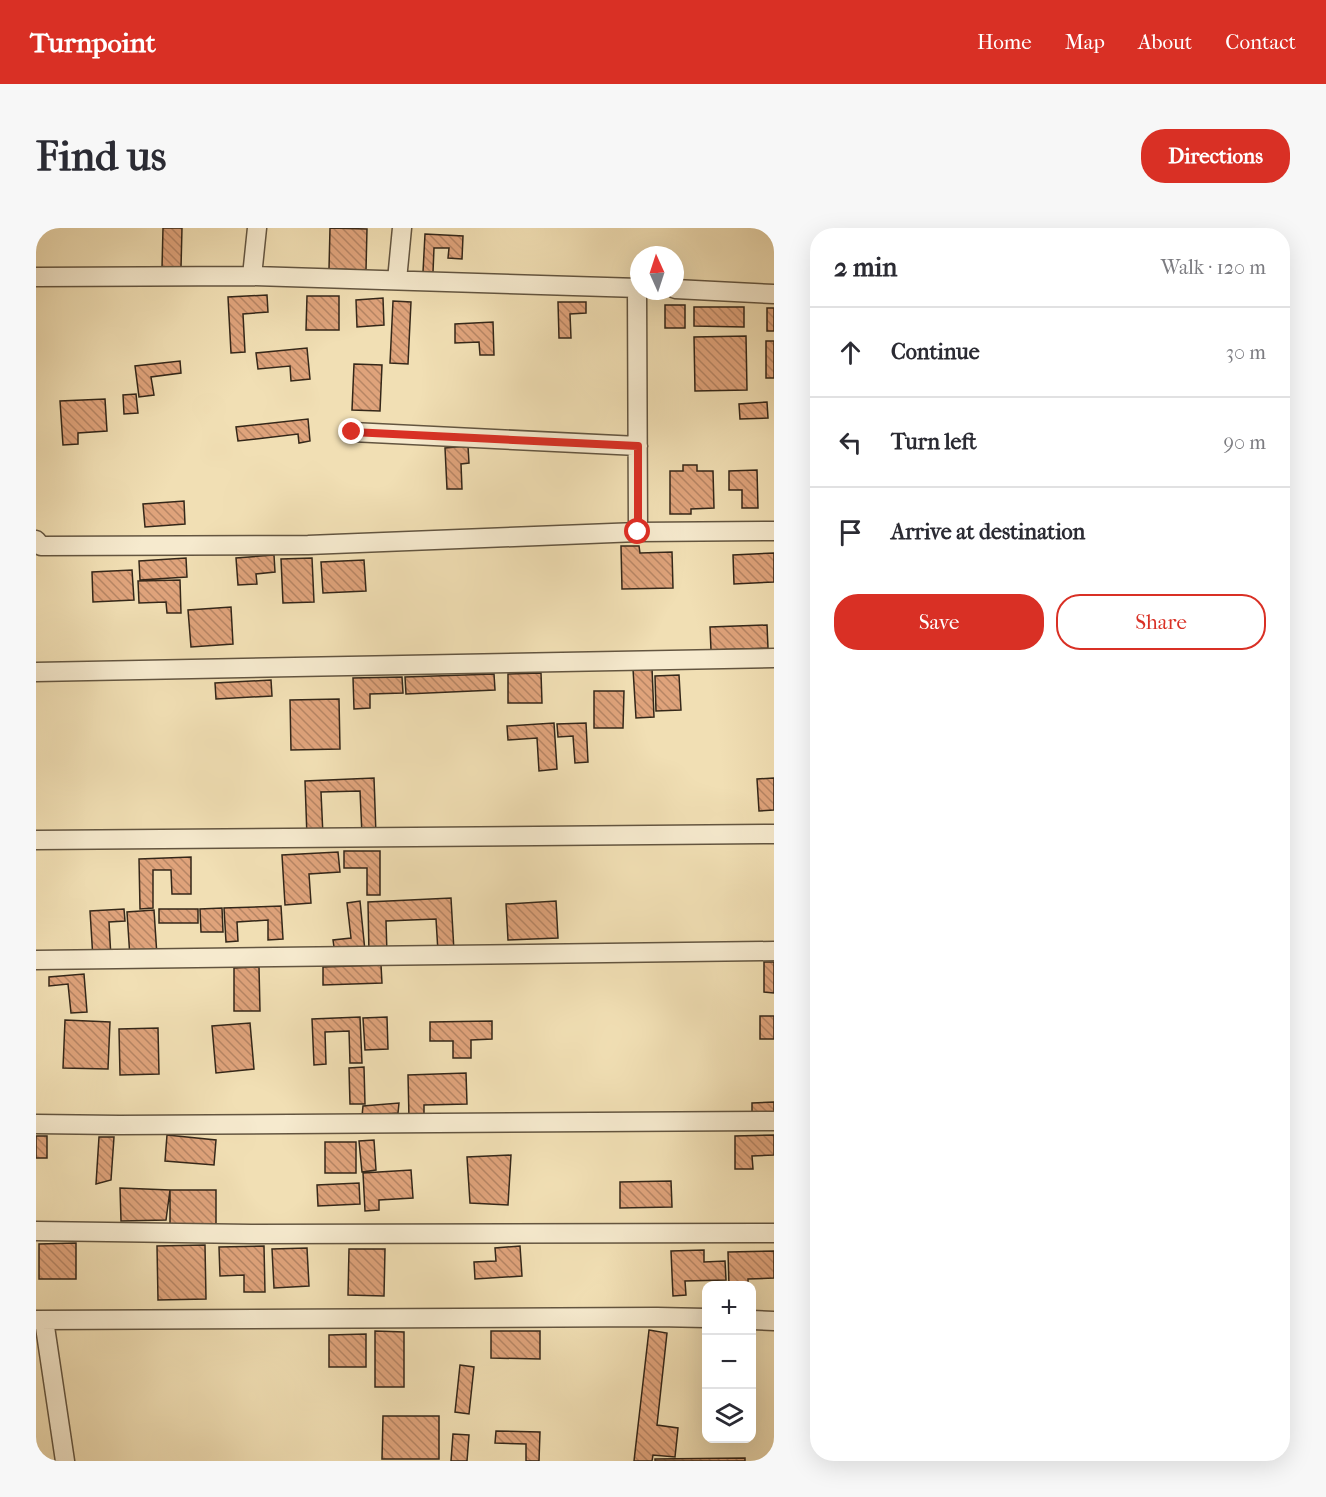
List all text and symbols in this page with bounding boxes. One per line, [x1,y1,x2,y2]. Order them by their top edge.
text: Turnpoint [30,26,156,59]
text: Home [977,30,1032,54]
text: Map [1065,30,1105,54]
text: About [1138,30,1192,54]
text: Contact [1225,30,1296,54]
button: Directions [1141,129,1290,183]
text: Find us [36,132,166,181]
north arrow [630,246,684,300]
text: 2 min [834,252,897,283]
text: Walk · 120 m [1161,256,1266,279]
icon: ahead [834,336,867,369]
text: Continue [891,339,980,365]
text: 30 m [1226,341,1266,364]
route end [338,418,364,444]
icon: left [834,426,867,459]
text: Turn left [891,429,977,455]
text: 90 m [1224,431,1266,454]
icon: arrive [834,516,867,549]
route start [624,518,650,544]
text: Arrive at destination [891,519,1085,545]
button: Save [834,594,1044,650]
button: Share [1056,594,1266,650]
map controls [702,1281,756,1443]
button: + [702,1281,756,1335]
button: − [702,1335,756,1389]
button: layers [702,1389,756,1443]

